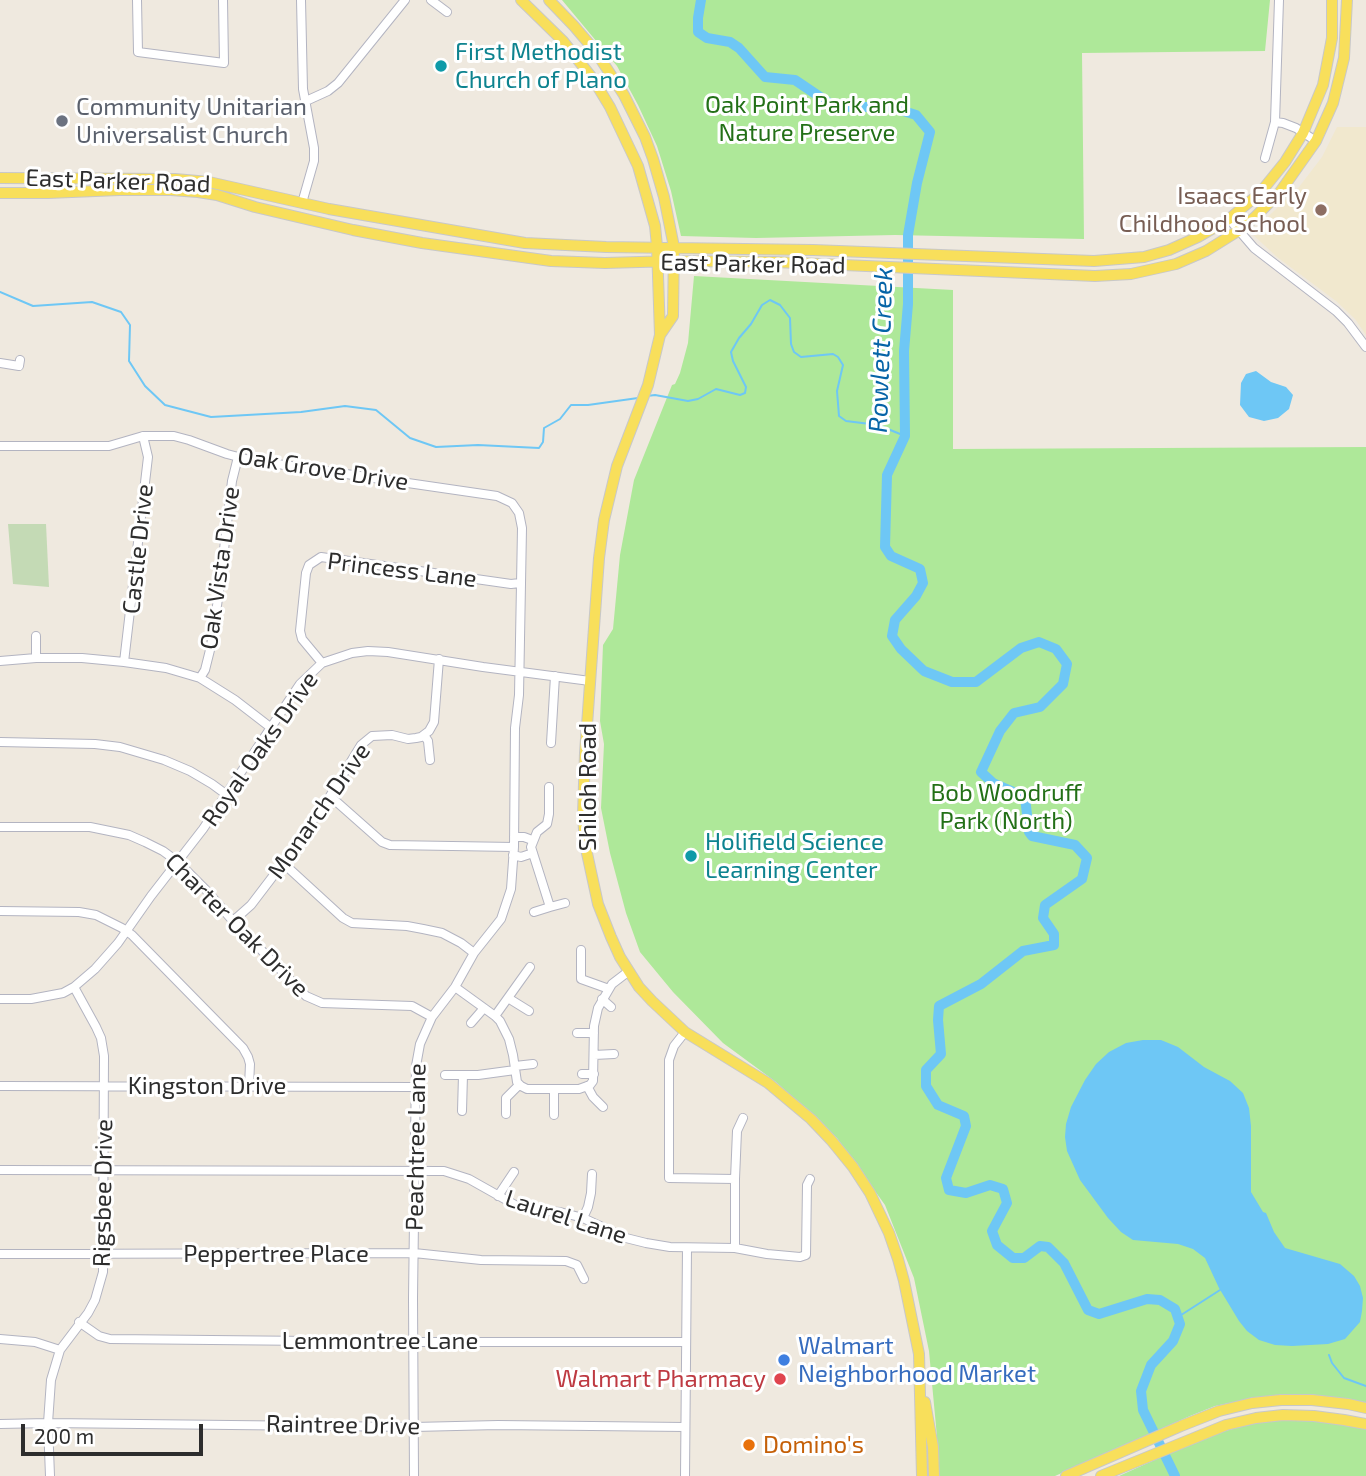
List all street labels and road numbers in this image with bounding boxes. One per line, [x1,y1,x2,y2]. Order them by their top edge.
street label: East Parker Road [25,163,211,199]
street label: East Parker Road [660,248,846,280]
street label: Oak Grove Drive [236,441,410,497]
street label: Castle Drive [117,483,159,615]
street label: Oak Vista Drive [194,485,246,651]
street label: Princess Lane [326,547,478,593]
street label: Royal Oaks Drive [196,666,324,832]
street label: Shiloh Road [574,723,602,851]
street label: Monarch Drive [262,738,376,884]
street label: Charter Oak Drive [159,847,315,1003]
street label: Peachtree Lane [400,1063,432,1231]
street label: Kingston Drive [128,1072,286,1100]
street label: Rigsbee Drive [87,1119,119,1267]
street label: Laurel Lane [502,1184,630,1250]
street label: Peppertree Place [183,1240,369,1268]
street label: Lemmontree Lane [282,1327,478,1355]
street label: Raintree Drive [266,1409,420,1441]

